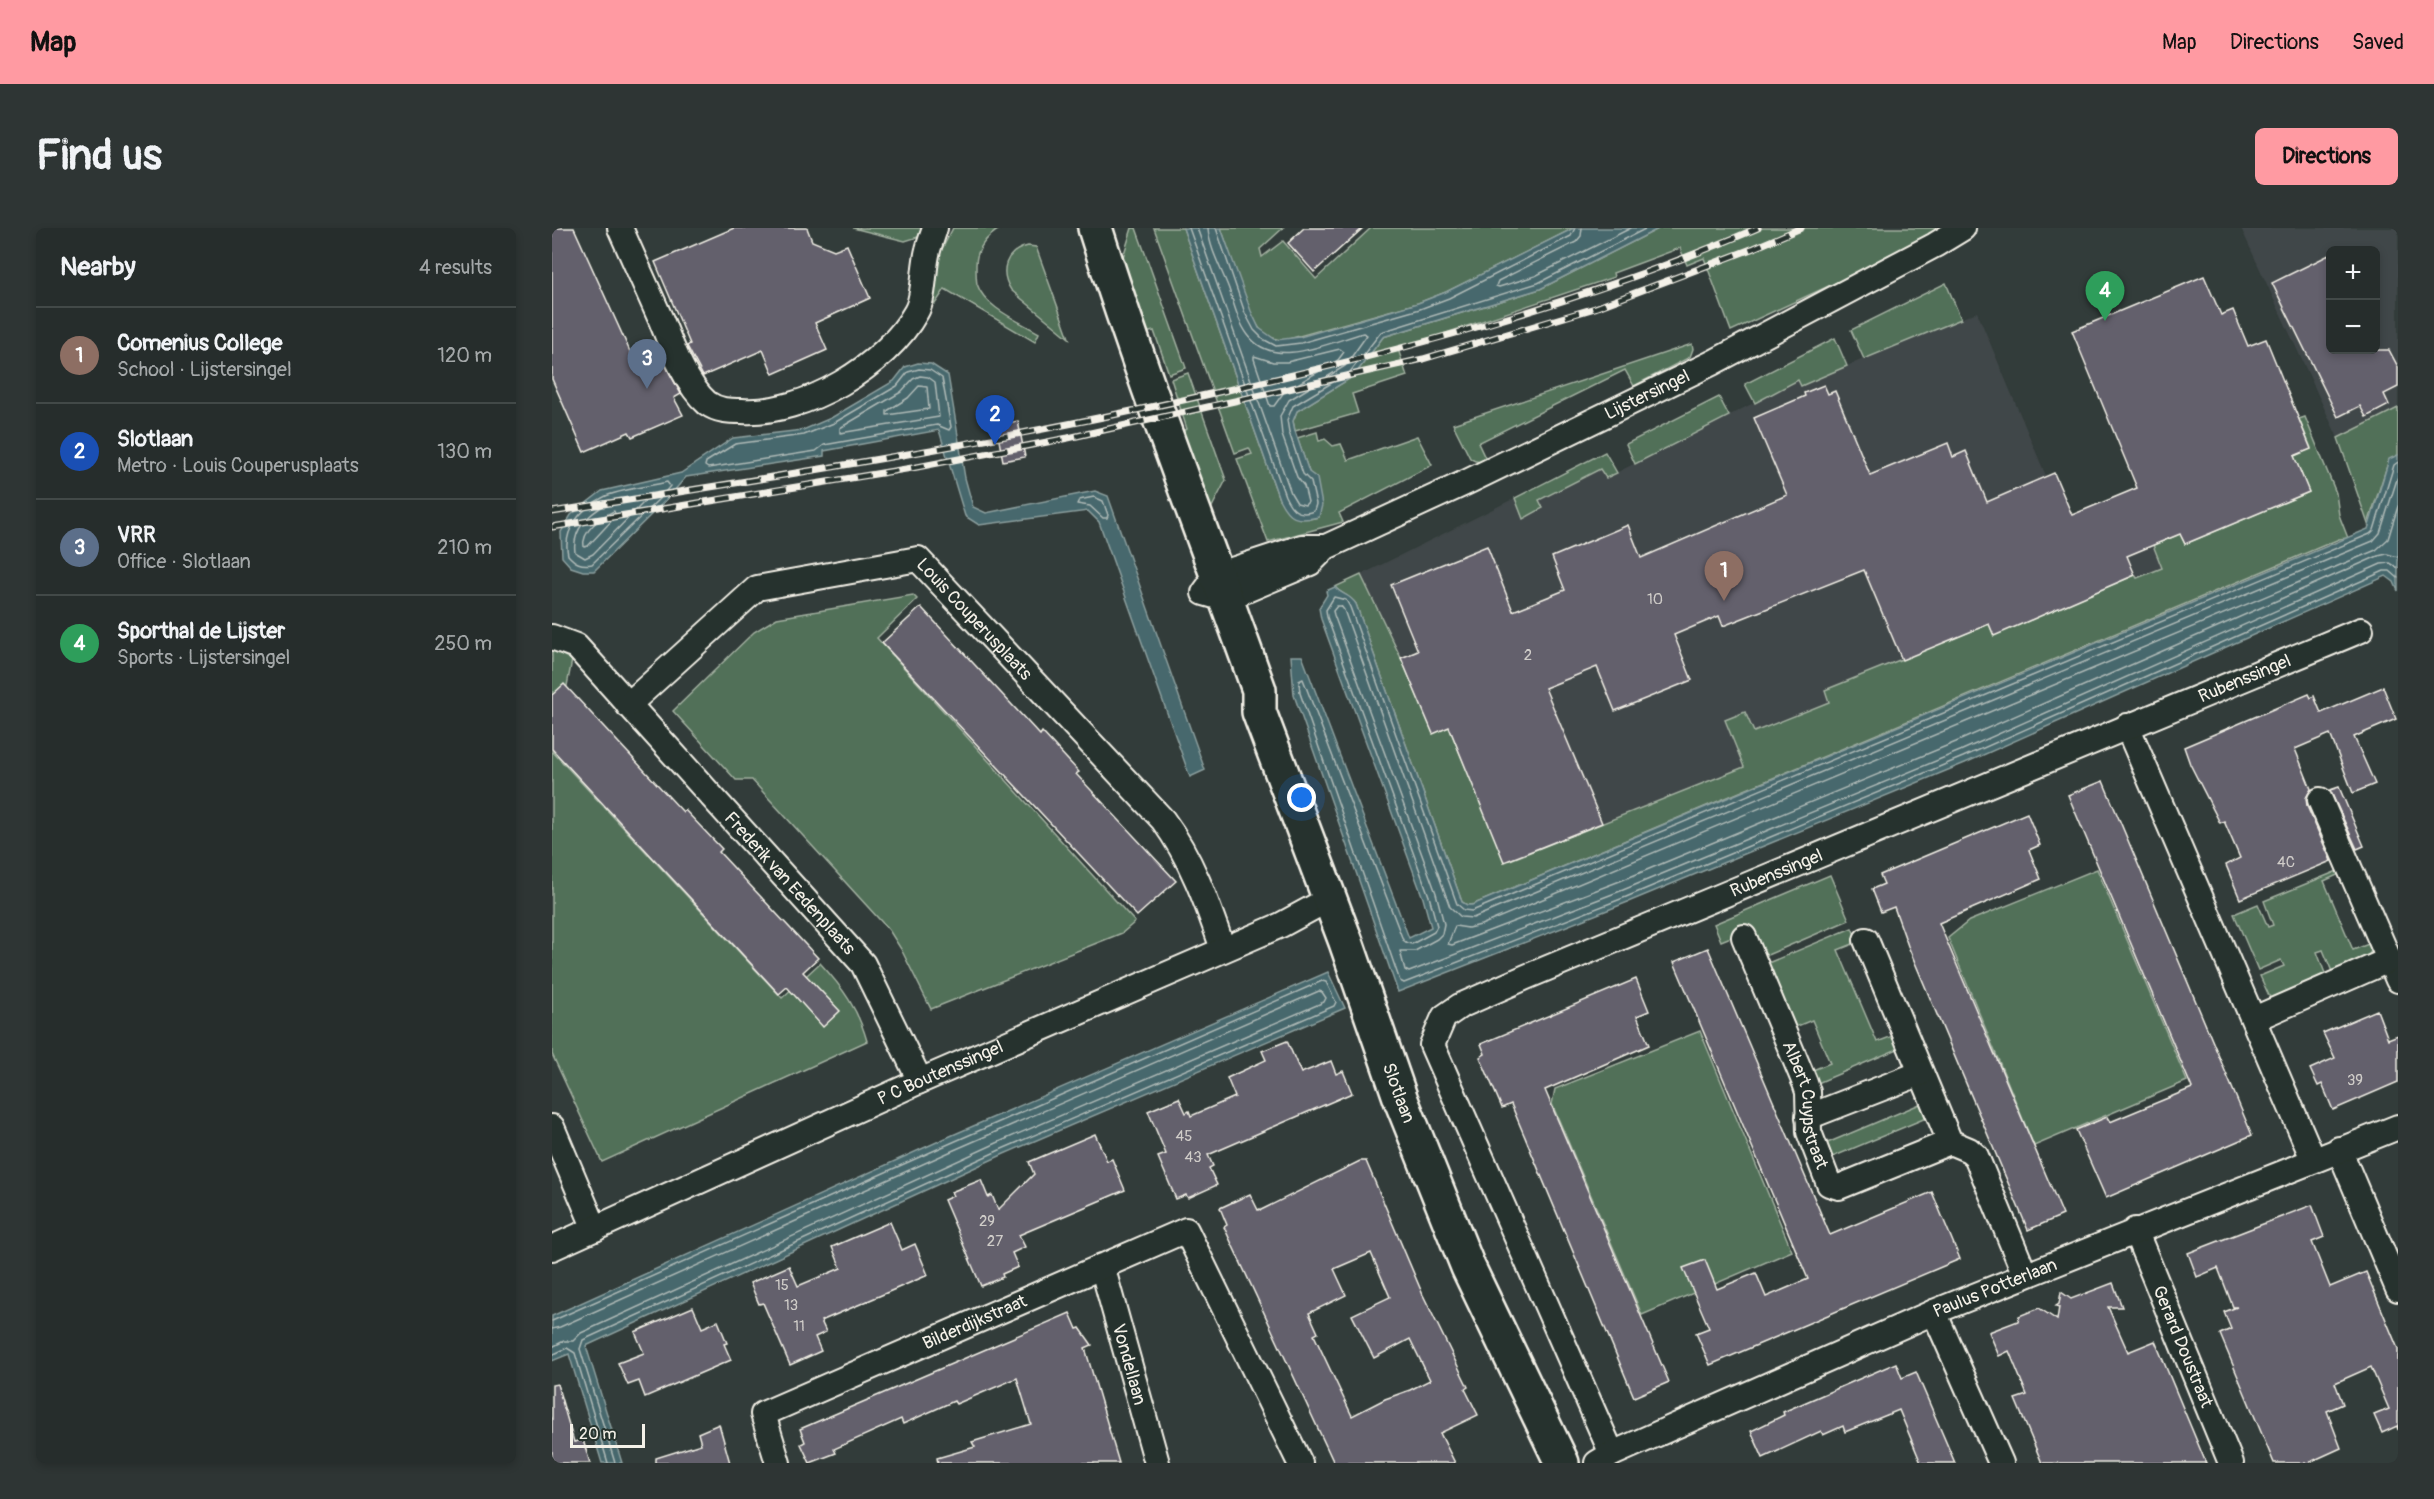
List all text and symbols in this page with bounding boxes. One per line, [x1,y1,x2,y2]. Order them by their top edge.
text: Map [30,25,76,60]
text: Map [2162,29,2197,56]
text: Directions [2230,29,2319,56]
text: Saved [2352,29,2404,56]
button: Directions [2255,128,2398,185]
text: Find us [36,130,162,182]
map controls [2326,246,2380,354]
button: + [2326,246,2380,300]
text: Nearby [60,251,136,283]
text: 4 results [419,255,492,280]
pin: 4 [2086,272,2124,321]
button: − [2326,300,2380,354]
text: Comenius College [117,329,282,357]
pin: 3 [628,340,667,389]
text: 1 [76,343,83,368]
text: 120 m [437,343,492,368]
text: School · Lijstersingel [117,357,292,382]
street label: Lijstersingel [1601,364,1694,425]
pin: 2 [976,396,1014,445]
text: Slotlaan [117,425,193,453]
text: 2 [74,439,85,464]
text: 130 m [437,439,492,464]
text: Metro · Louis Couperusplaats [117,453,359,478]
text: VRR [117,521,156,549]
text: 3 [74,535,85,560]
text: 210 m [437,535,492,560]
text: Office · Slotlaan [117,549,251,574]
pin: 1 [1704,552,1744,601]
street label: Louis Couperusplaats [911,553,1037,685]
house number: 10 [1647,590,1663,609]
text: Sporthal de Lijster [117,617,285,645]
text: 4 [74,631,85,656]
text: 250 m [434,631,492,656]
text: Sports · Lijstersingel [117,645,290,670]
house number: 2 [1524,646,1532,665]
street label: Rubenssingel [2195,649,2294,708]
your location [1287,783,1316,812]
street label: Frederik van Eedenplaats [719,807,861,960]
street label: Rubenssingel [1727,843,1826,902]
house number: 4C [2277,853,2295,872]
street label: P C Boutenssingel [874,1035,1007,1110]
street label: Albert Cuypstraat [1777,1037,1834,1173]
street label: Slotlaan [1377,1060,1421,1126]
house number: 39 [2347,1071,2363,1090]
house number: 45 [1176,1127,1192,1146]
house number: 43 [1184,1148,1202,1167]
house number: 29 [979,1212,995,1231]
house number: 27 [987,1232,1003,1251]
street label: Paulus Potterlaan [1929,1253,2060,1323]
house number: 15 [775,1276,789,1295]
street label: Gerard Doustraat [2148,1282,2219,1412]
street label: Bilderdijkstraat [919,1289,1031,1355]
house number: 13 [784,1296,798,1315]
house number: 11 [793,1317,805,1336]
street label: Vondellaan [1107,1321,1152,1407]
scale bar [570,1421,645,1448]
text: 20 m [579,1424,617,1444]

